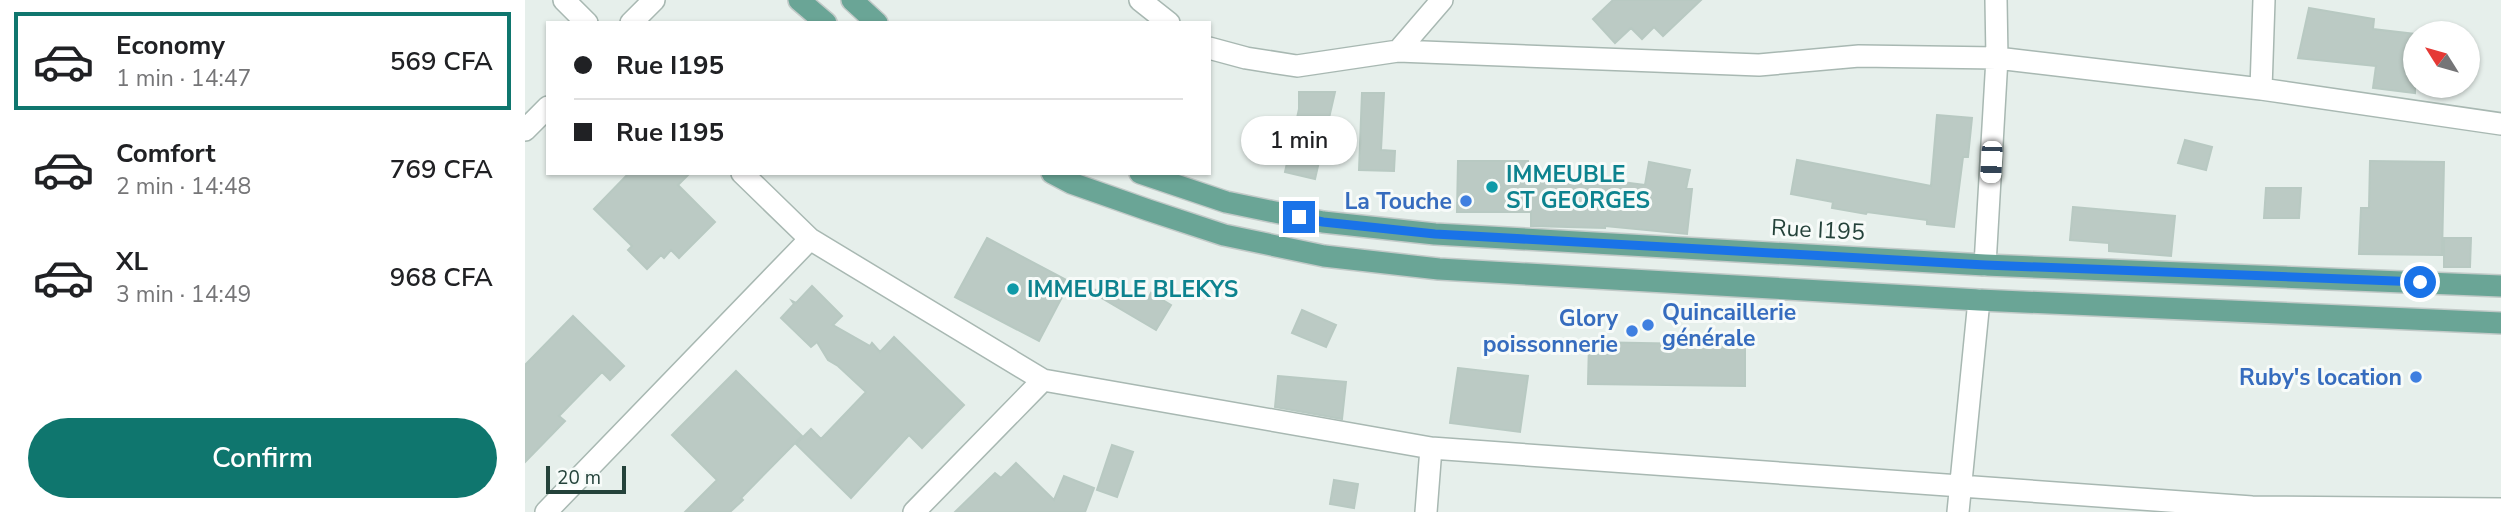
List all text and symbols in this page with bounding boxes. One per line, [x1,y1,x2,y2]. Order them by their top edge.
north arrow [2403,21,2480,98]
map controls [2403,21,2480,98]
text: Economy [116,28,225,63]
icon: car [32,30,95,93]
text: 569 CFA [390,44,493,79]
text: Rue I195 [616,48,724,83]
text: 1 min · 14:47 [116,63,251,94]
text: Rue I195 [616,115,724,150]
callout: 1 min [1241,116,1357,164]
text: 1 min [1270,125,1328,156]
text: Comfort [116,136,216,171]
icon: car [32,138,95,201]
car [1980,140,2003,184]
text: 769 CFA [390,152,493,187]
place label: IMMEUBLE ST GEORGES [1506,159,1650,216]
text: 2 min · 14:48 [116,171,251,202]
marker: IMMEUBLE ST GEORGES [1484,179,1500,195]
place label: La Touche [1344,186,1452,217]
marker: La Touche [1458,193,1474,209]
route end [1283,201,1315,233]
street label: Rue I195 [1770,212,1866,248]
text: XL [116,244,148,279]
icon: car [32,246,95,309]
text: 968 CFA [390,260,493,295]
route start [2404,266,2436,298]
place label: IMMEUBLE BLEKYS [1027,274,1238,305]
text: 3 min · 14:49 [116,279,251,310]
marker: IMMEUBLE BLEKYS [1005,281,1021,297]
place label: Quincaillerie générale [1662,297,1796,354]
place label: Glory poissonnerie [1483,303,1619,360]
marker: Quincaillerie générale [1640,317,1656,333]
marker: Glory poissonnerie [1624,323,1640,339]
place label: Ruby's location [2239,362,2402,393]
marker: Ruby's location [2408,369,2424,385]
button: Confirm [28,418,497,498]
scale bar [546,463,627,495]
text: 20 m [557,465,601,491]

